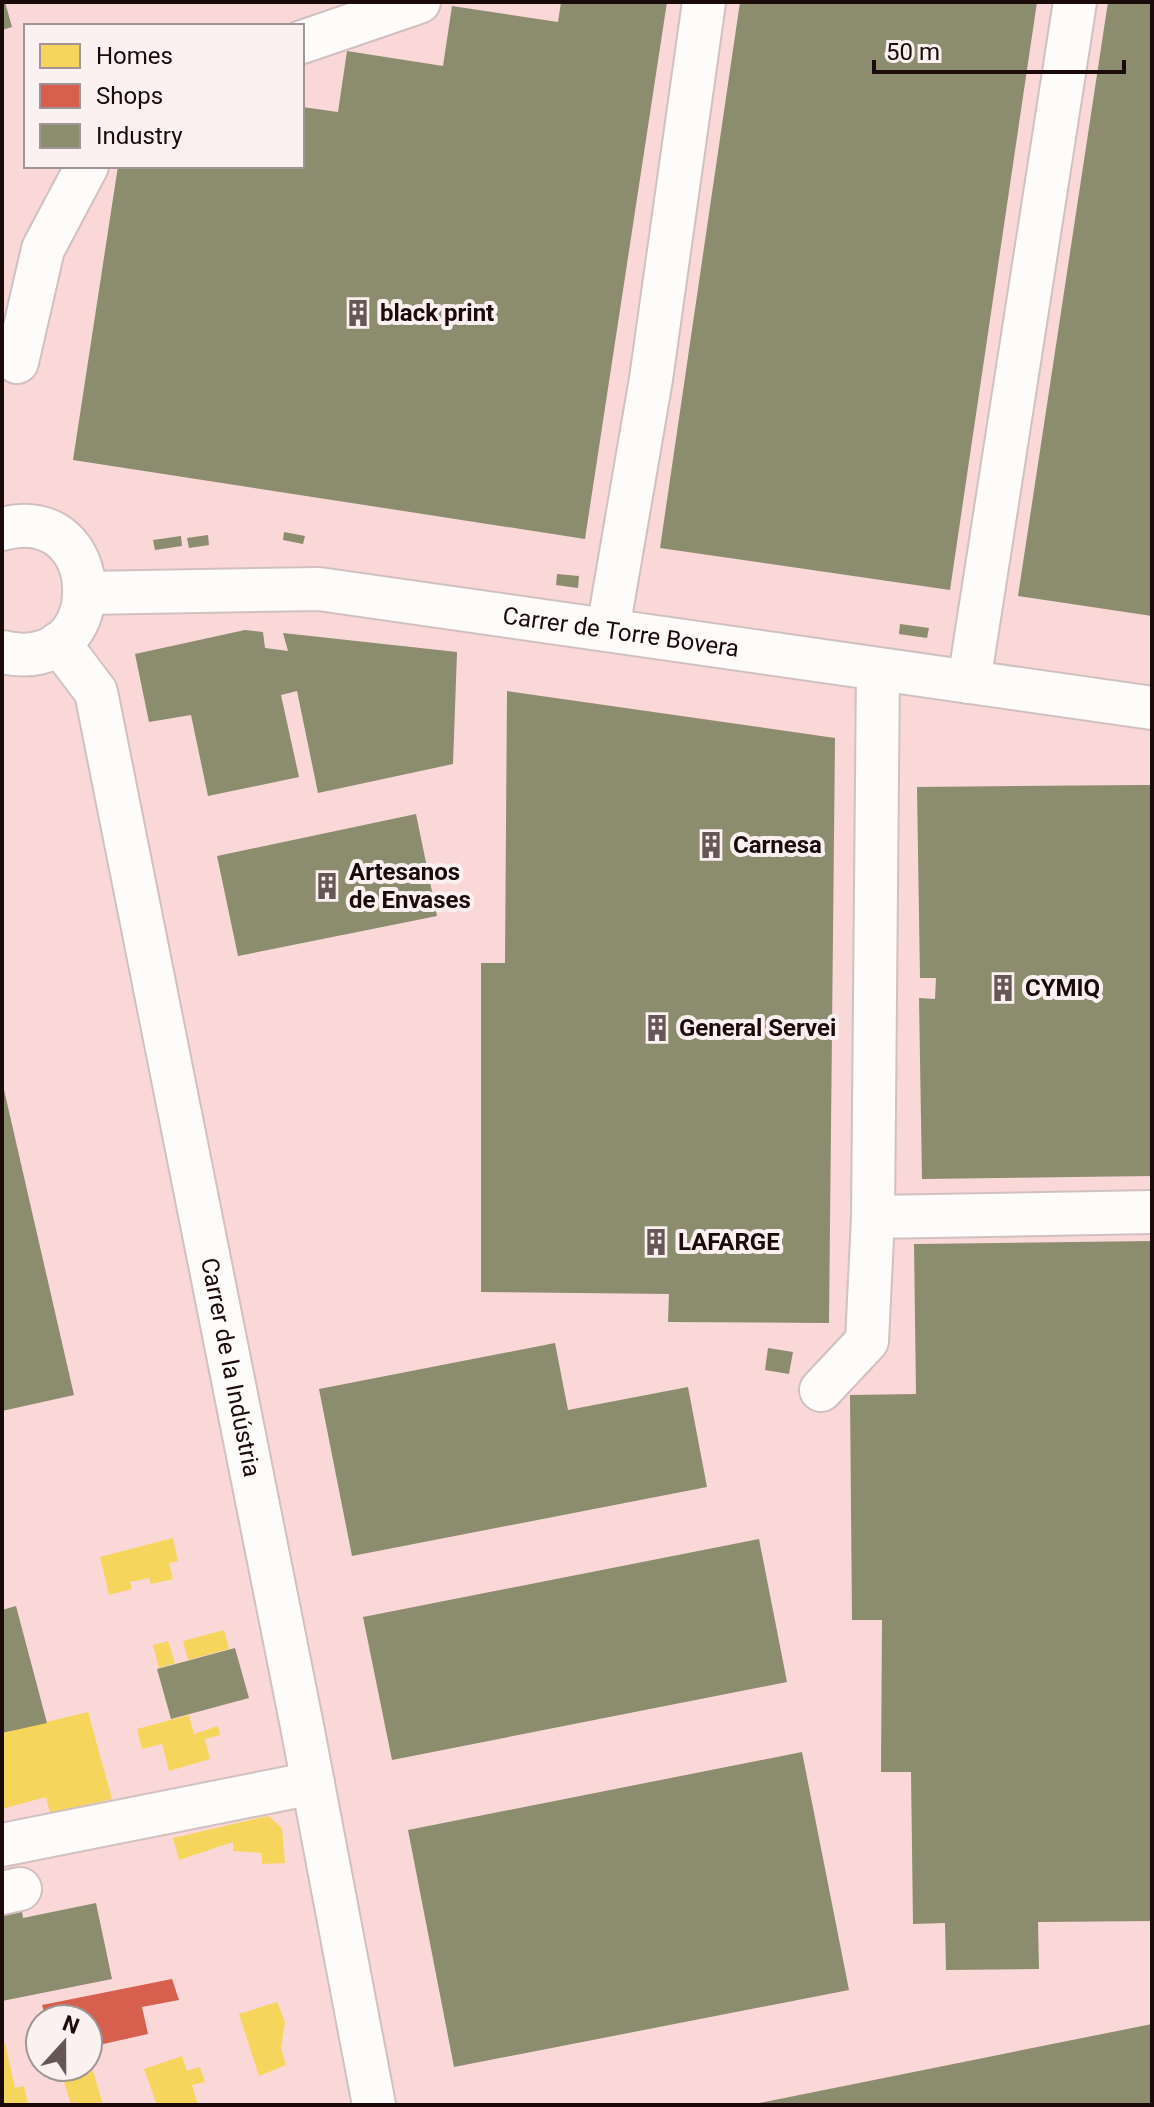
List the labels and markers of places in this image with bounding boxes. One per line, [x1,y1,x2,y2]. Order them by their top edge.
building icon: black print [343,298,373,328]
place label: black print [380,299,494,327]
building icon: Carnesa [696,830,726,860]
place label: Carnesa [733,831,822,859]
place label: Artesanos de Envases [349,858,471,914]
building icon: Artesanos de Envases [312,871,342,901]
building icon: CYMIQ [988,973,1018,1003]
place label: CYMIQ [1025,974,1100,1002]
building icon: General Servei [642,1013,672,1043]
place label: General Servei [679,1014,836,1042]
building icon: LAFARGE [641,1227,671,1257]
place label: LAFARGE [678,1228,780,1256]

